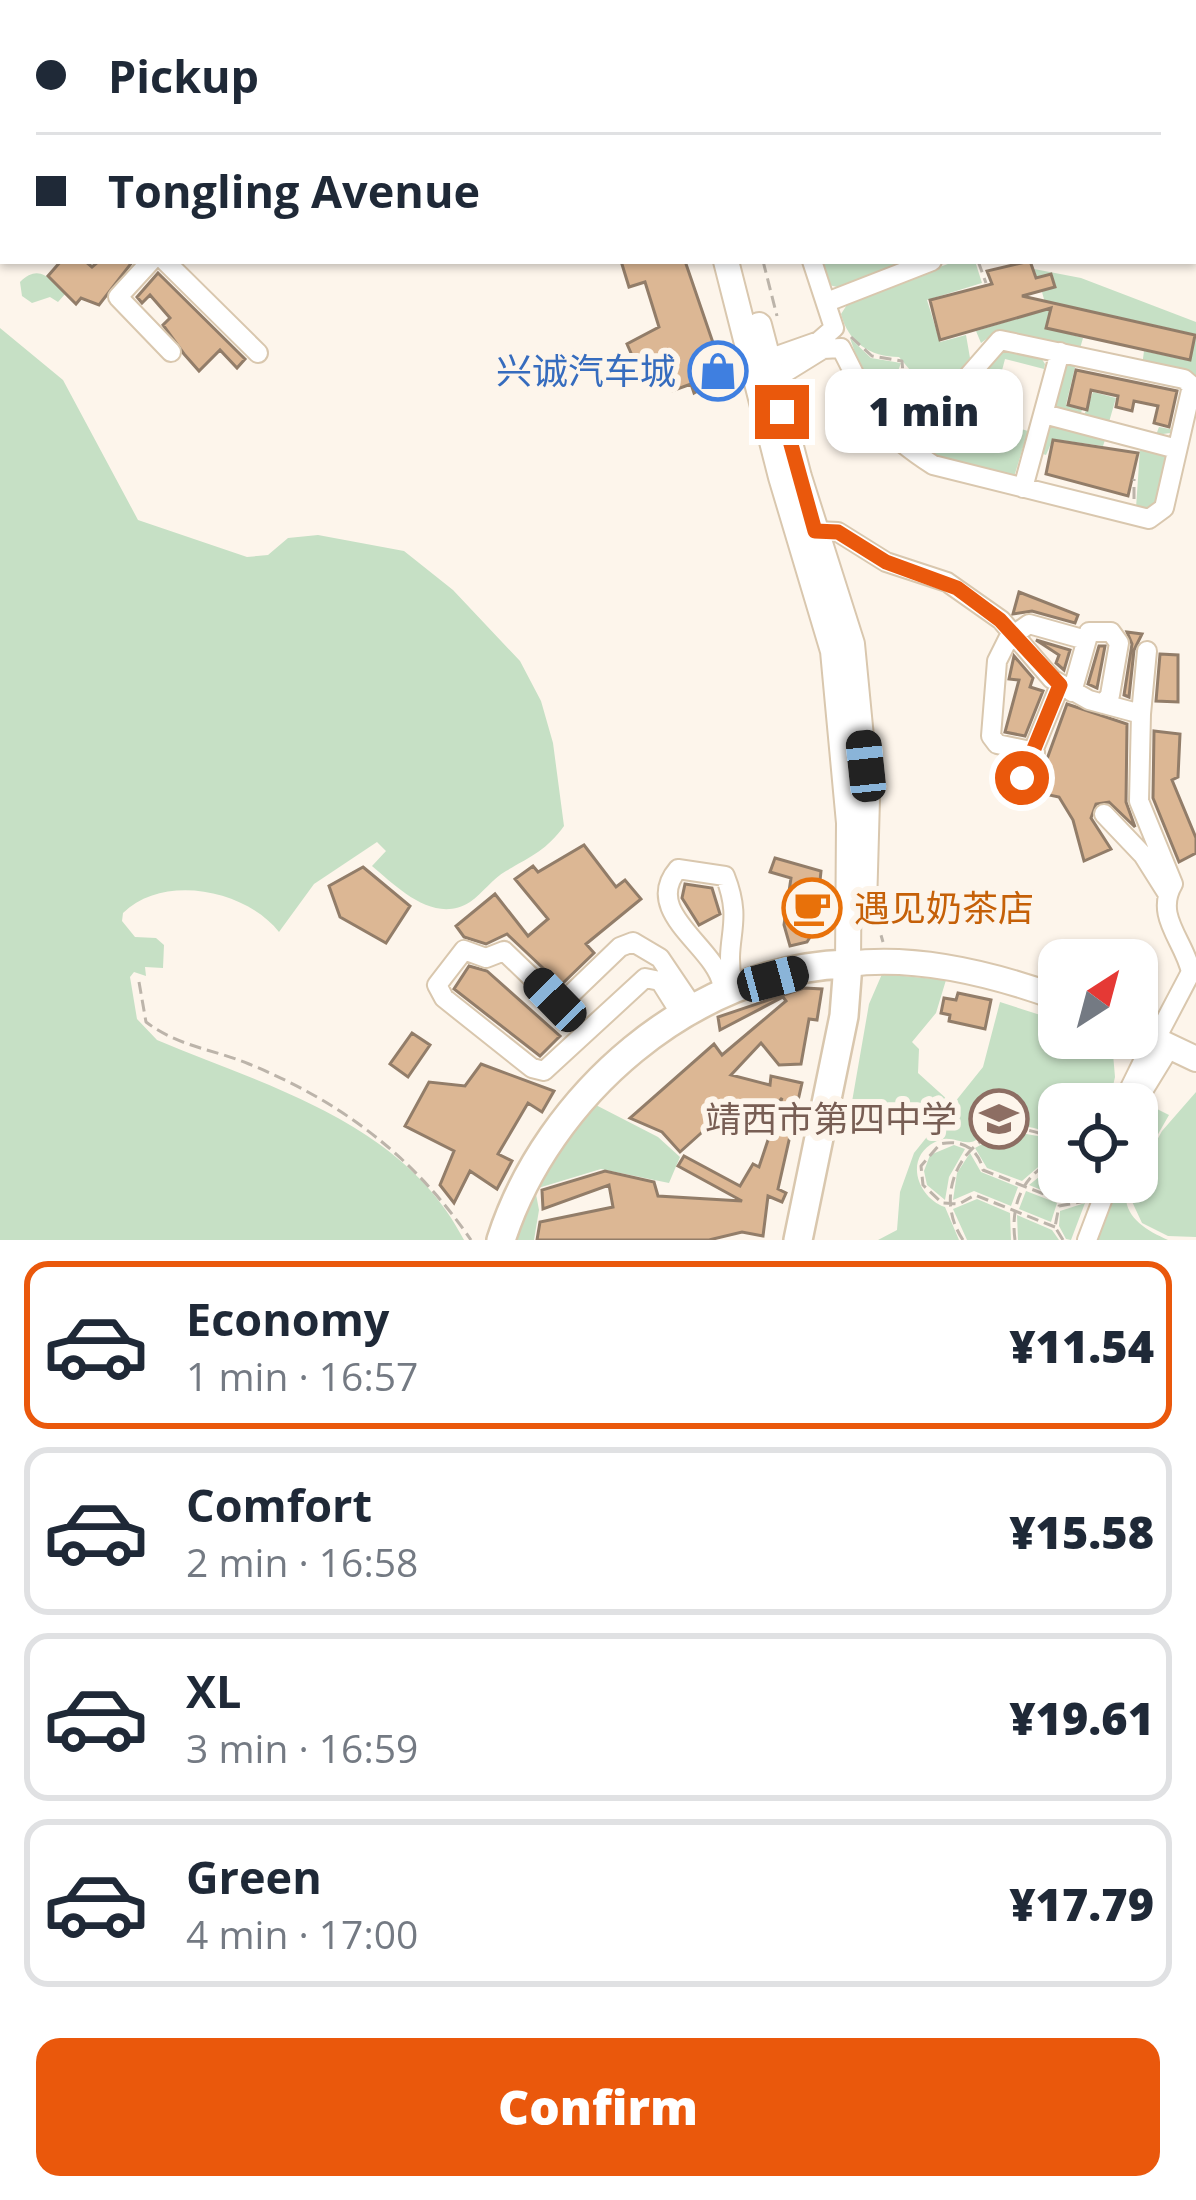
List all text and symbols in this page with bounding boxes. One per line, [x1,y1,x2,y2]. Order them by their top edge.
text: Pickup [108,45,259,106]
text: Tongling Avenue [108,160,480,221]
shop icon: 兴诚汽车城 [687,340,749,402]
place label: 兴诚汽车城 [496,346,676,395]
callout: 1 min [824,370,1022,454]
text: 1 min [869,384,979,437]
route end [755,385,809,439]
car [844,728,888,804]
route start [995,751,1049,805]
cafe icon: 遇见奶茶店 [781,877,843,939]
place label: 遇见奶茶店 [854,883,1034,932]
north arrow [1038,939,1158,1059]
map controls [1038,939,1158,1203]
car [734,952,812,1006]
car [517,962,593,1038]
button: locate [1038,1083,1158,1203]
school or university icon: 靖西市第四中学 [968,1088,1030,1150]
place label: 靖西市第四中学 [705,1094,957,1143]
text: Economy [186,1288,389,1349]
icon: car [42,1291,150,1399]
text: ¥11.54 [1009,1315,1154,1376]
text: 1 min · 16:57 [186,1349,418,1402]
text: Comfort [186,1474,372,1535]
icon: car [42,1477,150,1585]
text: ¥15.58 [1009,1501,1154,1562]
text: 2 min · 16:58 [186,1535,418,1588]
text: XL [186,1660,241,1721]
icon: car [42,1663,150,1771]
text: ¥19.61 [1009,1687,1154,1748]
text: 3 min · 16:59 [186,1721,418,1774]
text: Green [186,1846,322,1907]
icon: car [42,1849,150,1957]
text: ¥17.79 [1009,1873,1154,1934]
text: 4 min · 17:00 [186,1907,418,1960]
button: Confirm [36,2038,1160,2176]

